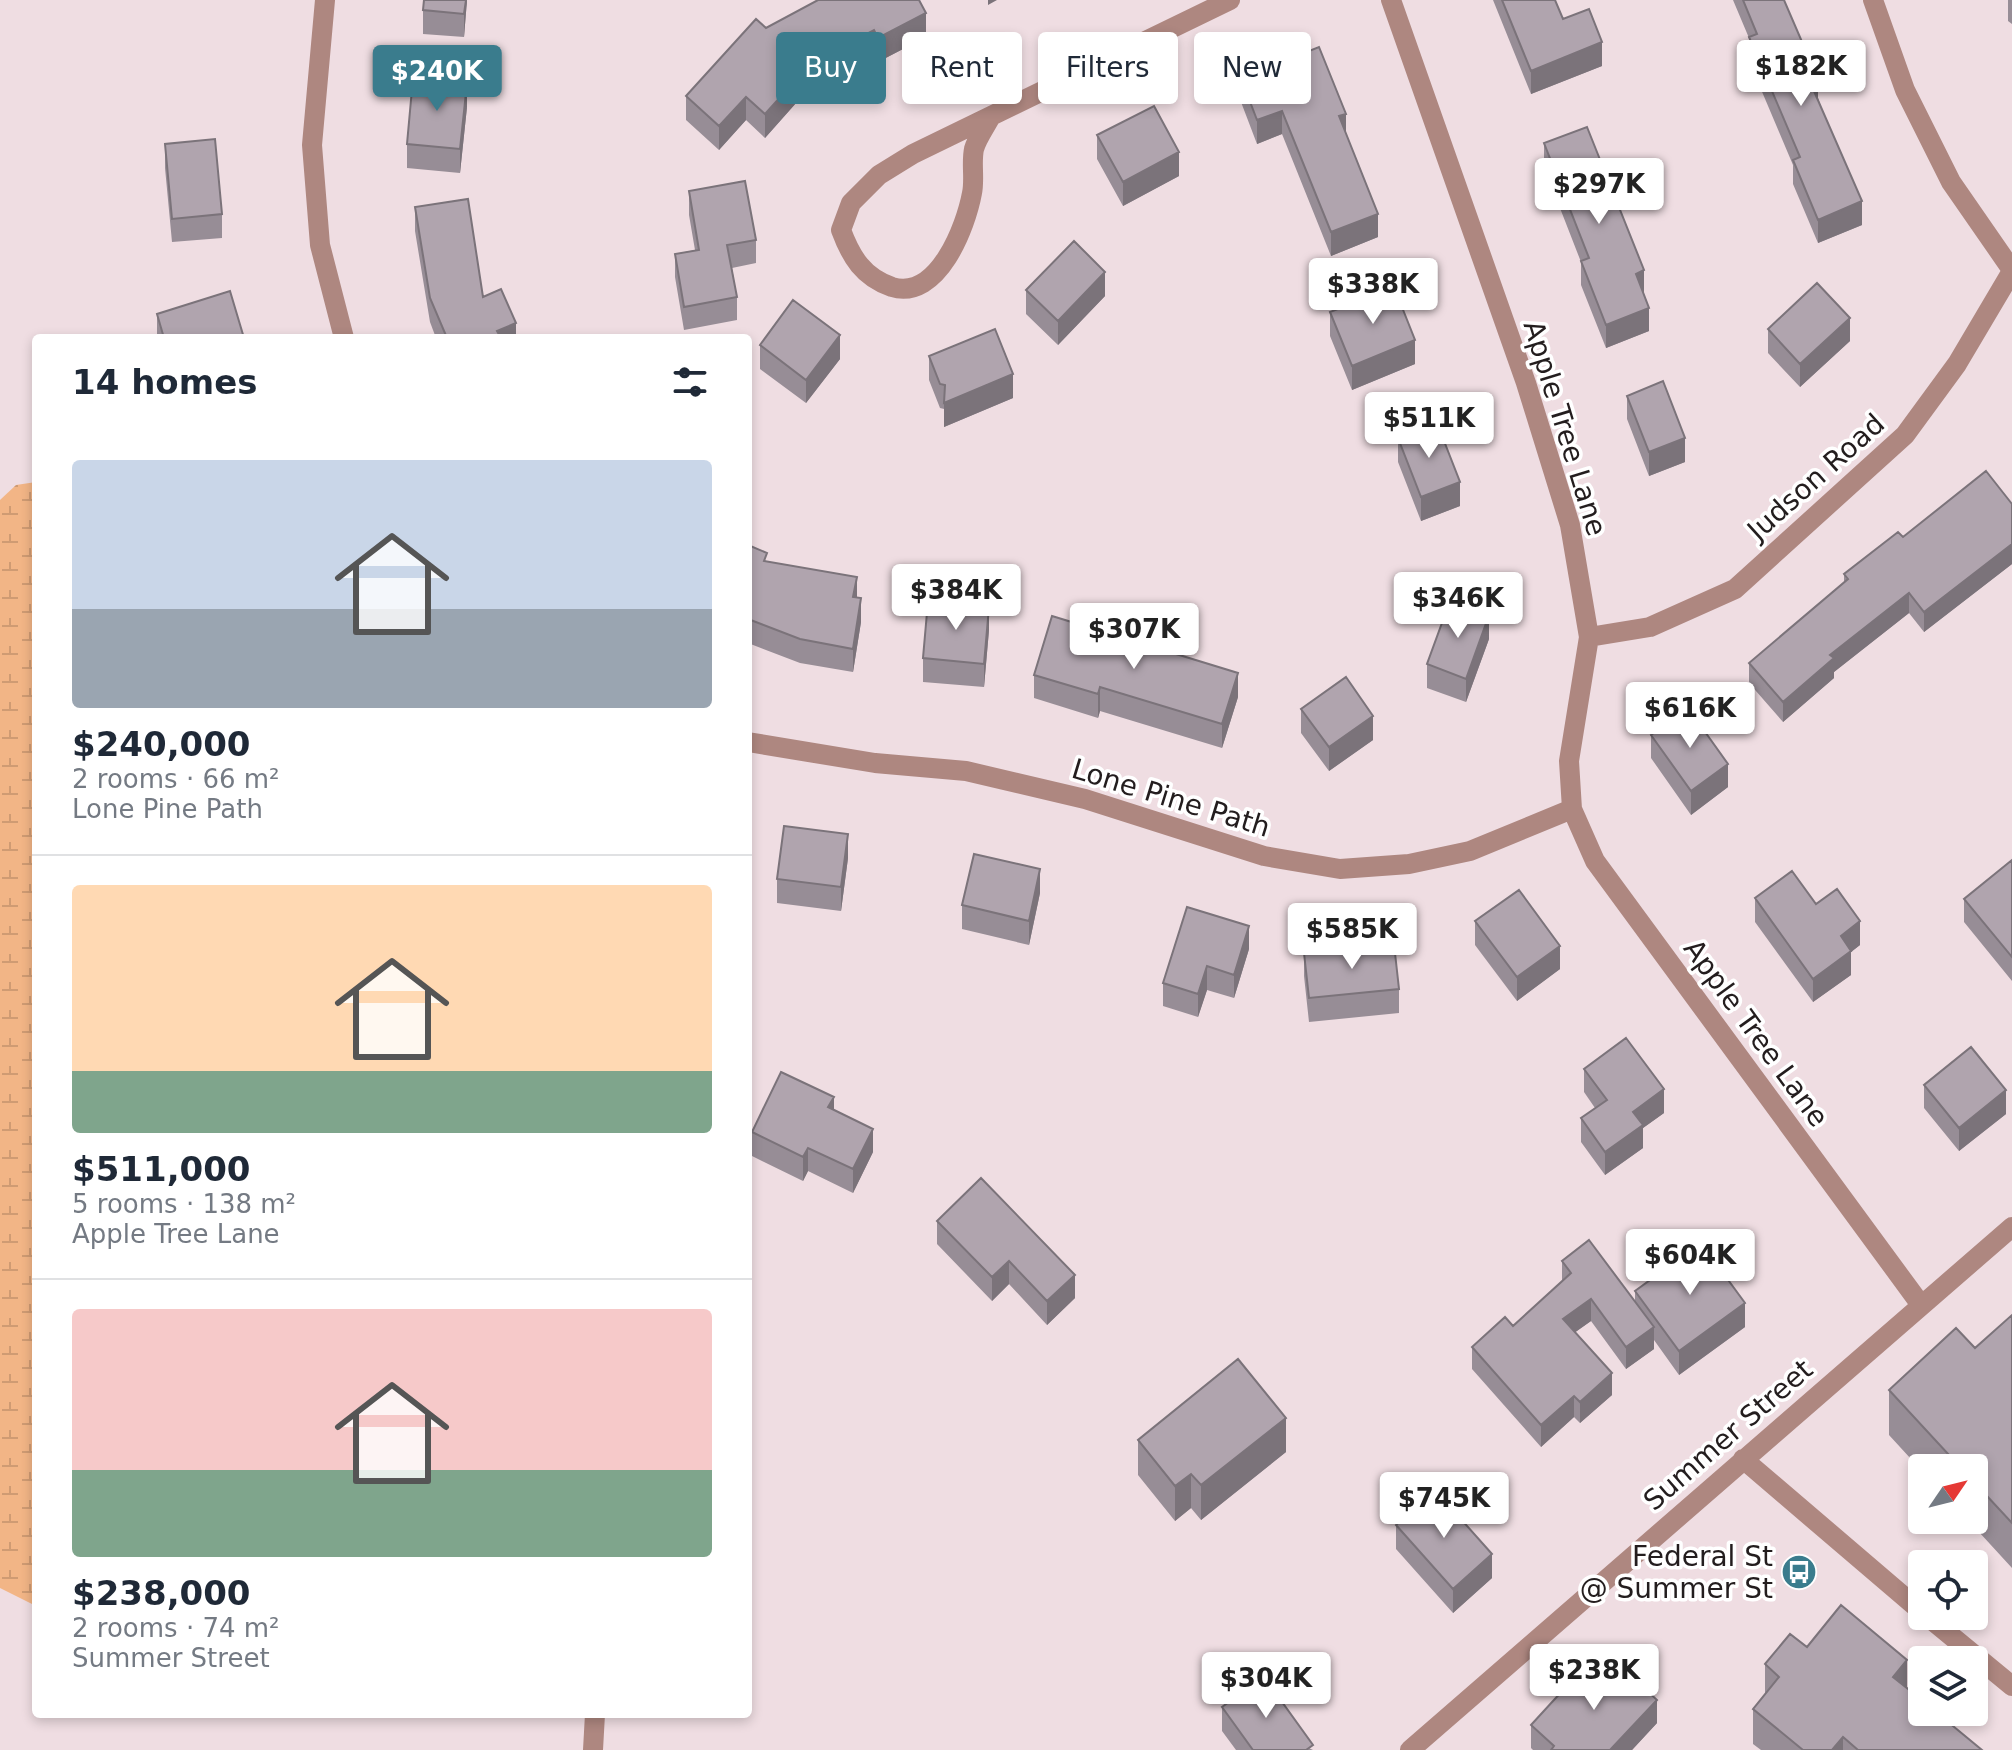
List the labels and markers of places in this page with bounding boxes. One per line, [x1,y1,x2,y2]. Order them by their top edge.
pin: $182K [1745,40,1857,108]
pin: $240K [381,45,493,113]
pin: $297K [1543,158,1655,226]
pin: $338K [1317,258,1429,326]
pin: $511K [1373,392,1485,460]
pin: $384K [900,564,1012,632]
pin: $346K [1402,572,1514,640]
pin: $307K [1078,603,1190,671]
pin: $616K [1634,682,1746,750]
pin: $585K [1296,903,1408,971]
pin: $604K [1634,1229,1746,1297]
pin: $745K [1388,1472,1500,1540]
place label: Federal St @ Summer St [1580,1540,1773,1605]
bus stop icon: Federal St @ Summer St [1780,1553,1818,1591]
pin: $238K [1538,1644,1650,1712]
pin: $304K [1210,1652,1322,1720]

